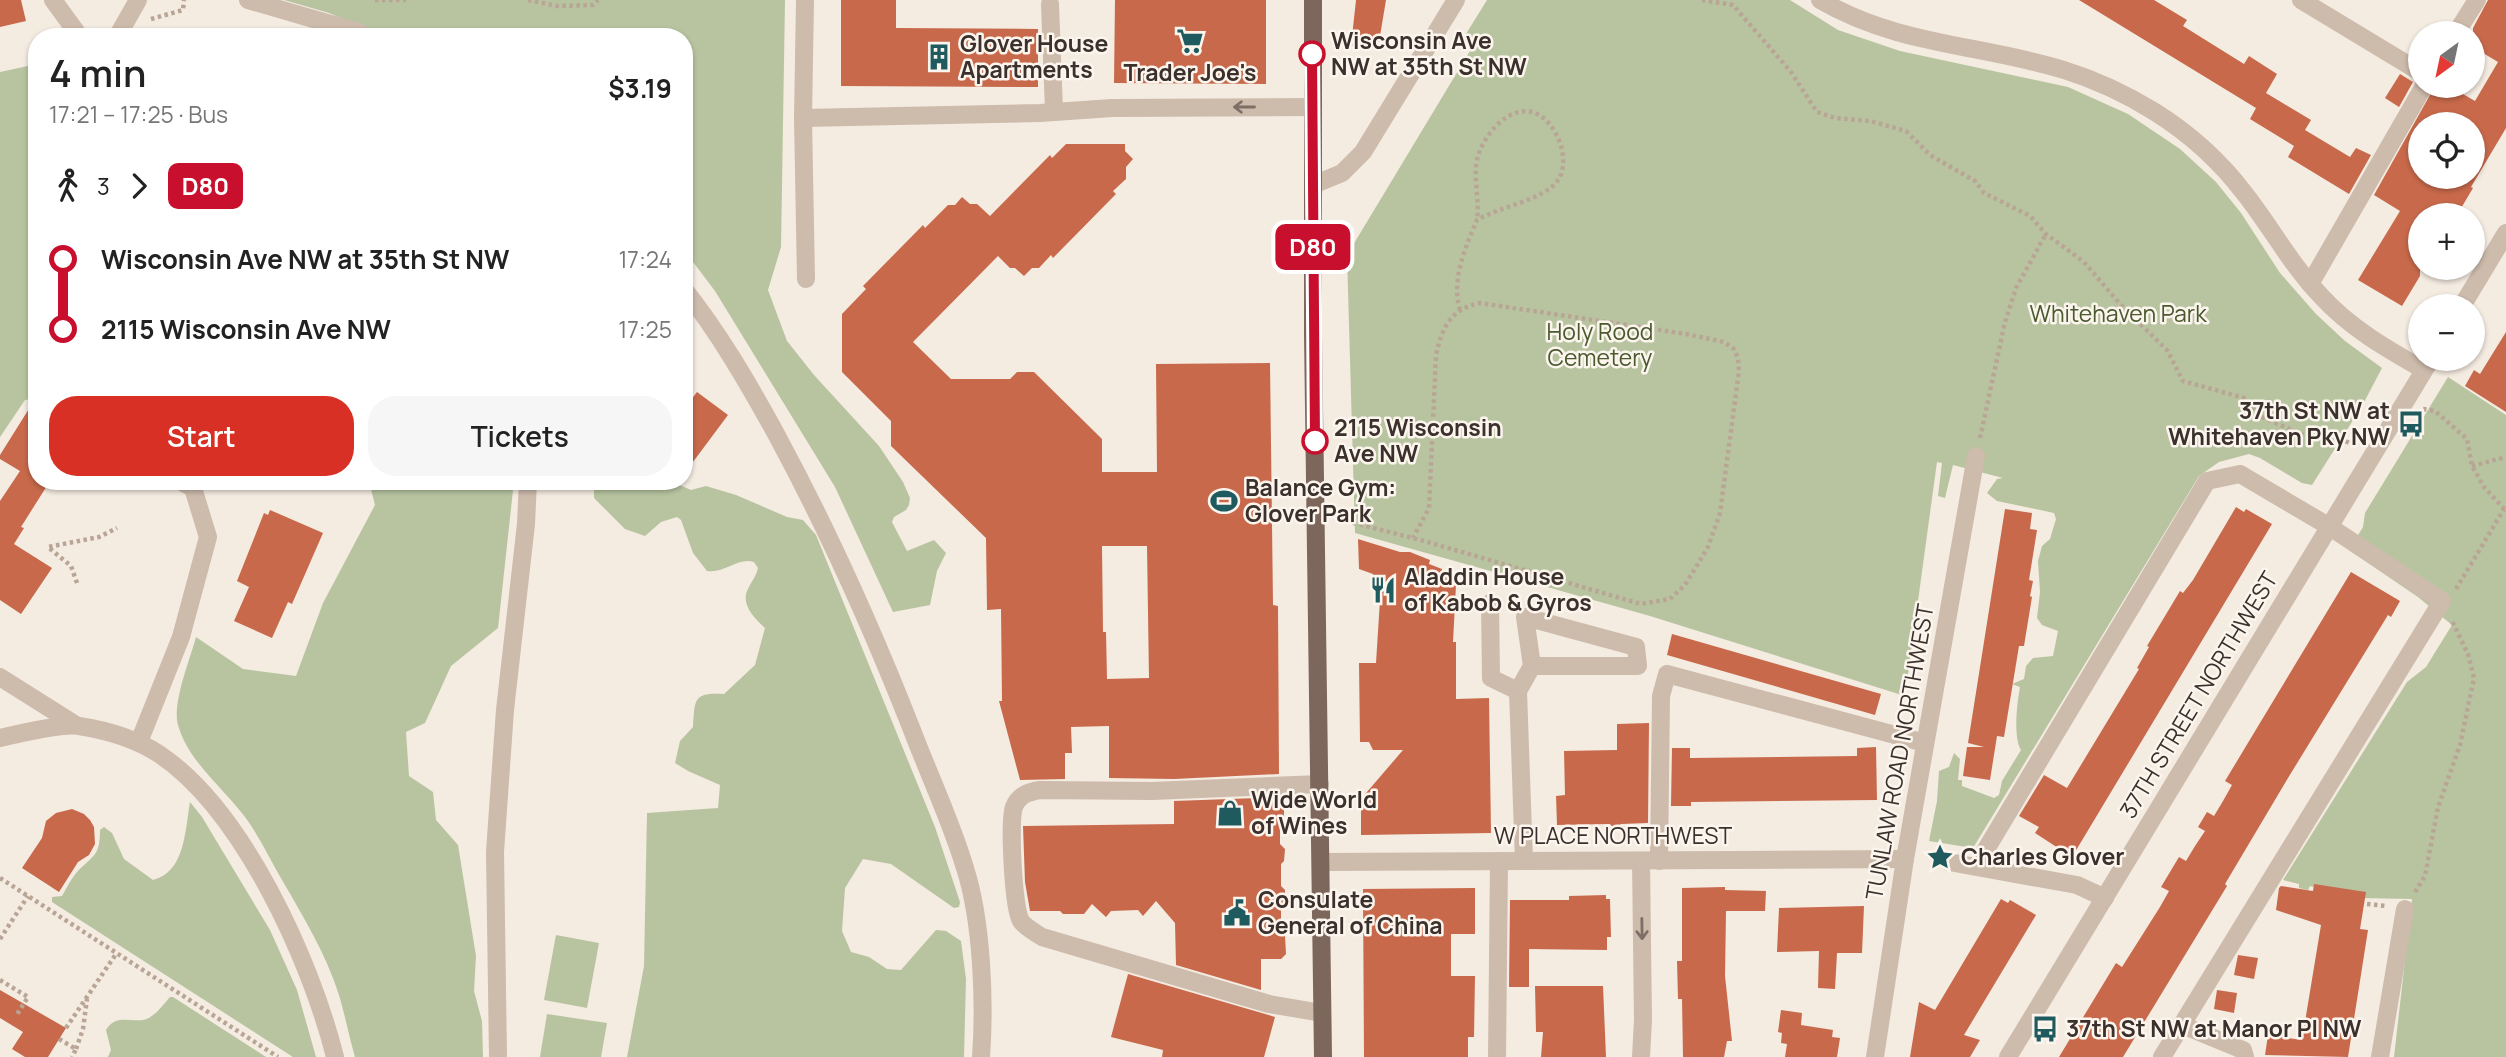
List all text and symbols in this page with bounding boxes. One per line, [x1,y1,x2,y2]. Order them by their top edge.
north arrow [2408,21,2485,98]
map controls [2408,21,2485,371]
place label: Wisconsin Ave NW at 35th St NW [1331,24,1527,82]
supermarket icon: Trader Joe's [1175,26,1205,56]
place label: Glover House Apartments [960,27,1109,85]
marker: Wisconsin Ave NW at 35th St NW [1299,41,1325,67]
building icon: Glover House Apartments [924,42,954,72]
text: 4 min [49,46,146,98]
place label: Trader Joe's [1124,56,1256,88]
text: $3.19 [608,70,672,106]
text: 17:21 – 17:25 · Bus [49,98,228,130]
one-way arrow [1233,100,1256,114]
button: locate [2408,112,2485,189]
icon: walk [49,167,87,205]
icon: forward [120,167,158,205]
text: D80 [182,169,229,202]
text: 3 [97,170,110,202]
button: + [2408,203,2485,280]
line badge: D80 [1273,224,1353,270]
text: D80 [1289,230,1337,263]
text: Wisconsin Ave NW at 35th St NW [101,241,509,277]
text: 17:24 [618,243,672,275]
button: − [2408,294,2485,371]
park label: Whitehaven Park [2029,297,2207,329]
text: 2115 Wisconsin Ave NW [101,311,391,347]
text: 17:25 [618,313,672,345]
park label: Holy Rood Cemetery [1547,315,1653,373]
place label: 37th St NW at Whitehaven Pky NW [2168,394,2391,452]
button: Start [49,396,354,476]
button: Tickets [368,396,672,476]
bus stop icon: 37th St NW at Whitehaven Pky NW [2396,409,2426,439]
place label: 2115 Wisconsin Ave NW [1334,411,1502,469]
marker: 2115 Wisconsin Ave NW [1302,428,1328,454]
place label: Balance Gym: Glover Park [1245,471,1396,529]
sports icon: Balance Gym: Glover Park [1209,486,1239,516]
place label: Aladdin House of Kabob & Gyros [1404,560,1592,618]
street label: 37TH STREET NORTHWEST [2112,565,2285,824]
restaurant icon: Aladdin House of Kabob & Gyros [1368,575,1398,605]
street label: TUNLAW ROAD NORTHWEST [1857,601,1941,902]
place label: Wide World of Wines [1251,783,1377,841]
shop icon: Wide World of Wines [1215,798,1245,828]
street label: W PLACE NORTHWEST [1494,819,1732,851]
place label: Charles Glover [1961,840,2124,872]
place icon: Charles Glover [1925,842,1955,872]
place label: Consulate General of China [1258,883,1443,941]
public building icon: Consulate General of China [1222,898,1252,928]
one-way arrow [1635,917,1649,940]
place label: 37th St NW at Manor Pl NW [2066,1012,2362,1044]
bus stop icon: 37th St NW at Manor Pl NW [2030,1014,2060,1044]

